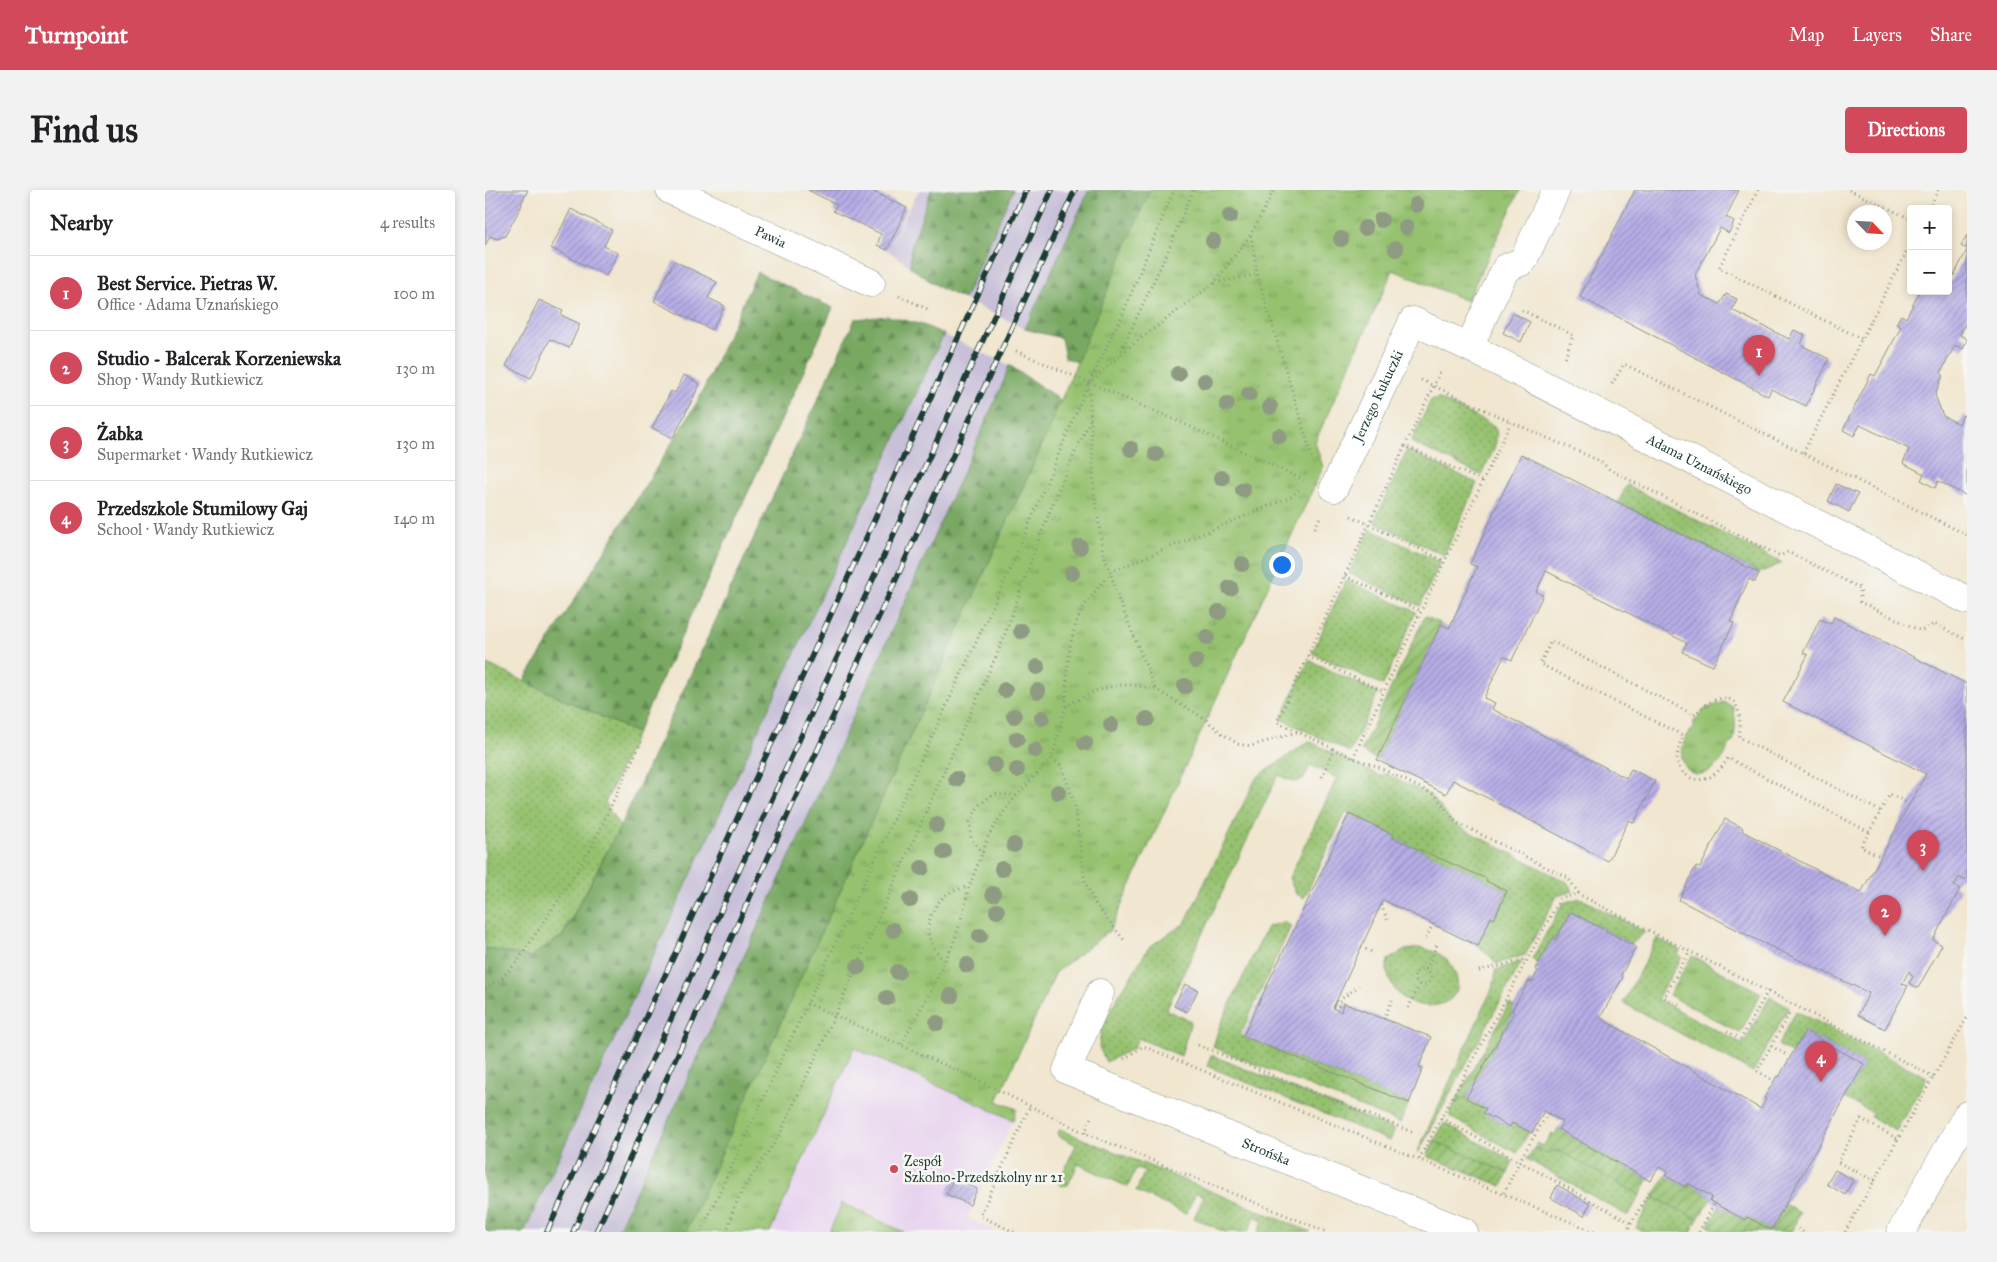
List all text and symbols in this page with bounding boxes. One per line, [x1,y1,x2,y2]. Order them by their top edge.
text: Turnpoint [25,20,128,50]
text: Map [1789,24,1824,46]
text: Layers [1852,24,1902,46]
text: Share [1930,24,1972,46]
button: Directions [1845,107,1967,153]
text: Find us [30,109,138,152]
north arrow [1847,205,1892,250]
map controls [1907,205,1952,295]
button: + [1907,205,1952,250]
text: Nearby [50,210,113,236]
text: 4 results [380,213,435,232]
street label: Pawia [752,222,789,251]
button: − [1907,250,1952,295]
text: Best Service. Pietras W. [97,272,278,295]
text: 1 [63,284,69,303]
text: 100 m [393,284,435,303]
text: Office · Adama Uznańskiego [97,295,278,314]
pin: 1 [1743,335,1775,376]
text: Studio - Balcerak Korzeniewska [97,347,341,370]
street label: Jerzego Kukuczki [1348,347,1407,447]
text: 2 [62,359,70,378]
text: 130 m [396,359,435,378]
text: Shop · Wandy Rutkiewicz [97,370,263,389]
text: Żabka [97,422,143,445]
street label: Adama Uznańskiego [1643,430,1755,498]
text: 3 [63,434,69,453]
text: 130 m [396,434,435,453]
text: Supermarket · Wandy Rutkiewicz [97,445,313,464]
text: Przedszkole Stumilowy Gaj [97,497,308,520]
text: 4 [62,509,70,528]
text: 140 m [394,509,435,528]
text: School · Wandy Rutkiewicz [97,520,274,539]
your location [1269,552,1295,578]
pin: 3 [1907,830,1939,871]
pin: 2 [1869,895,1901,936]
pin: 4 [1805,1041,1837,1082]
street label: Strońska [1240,1134,1293,1169]
place label: Zespół Szkolno-Przedszkolny nr 21 [904,1153,1063,1186]
marker: Zespół Szkolno-Przedszkolny nr 21 [888,1163,900,1175]

